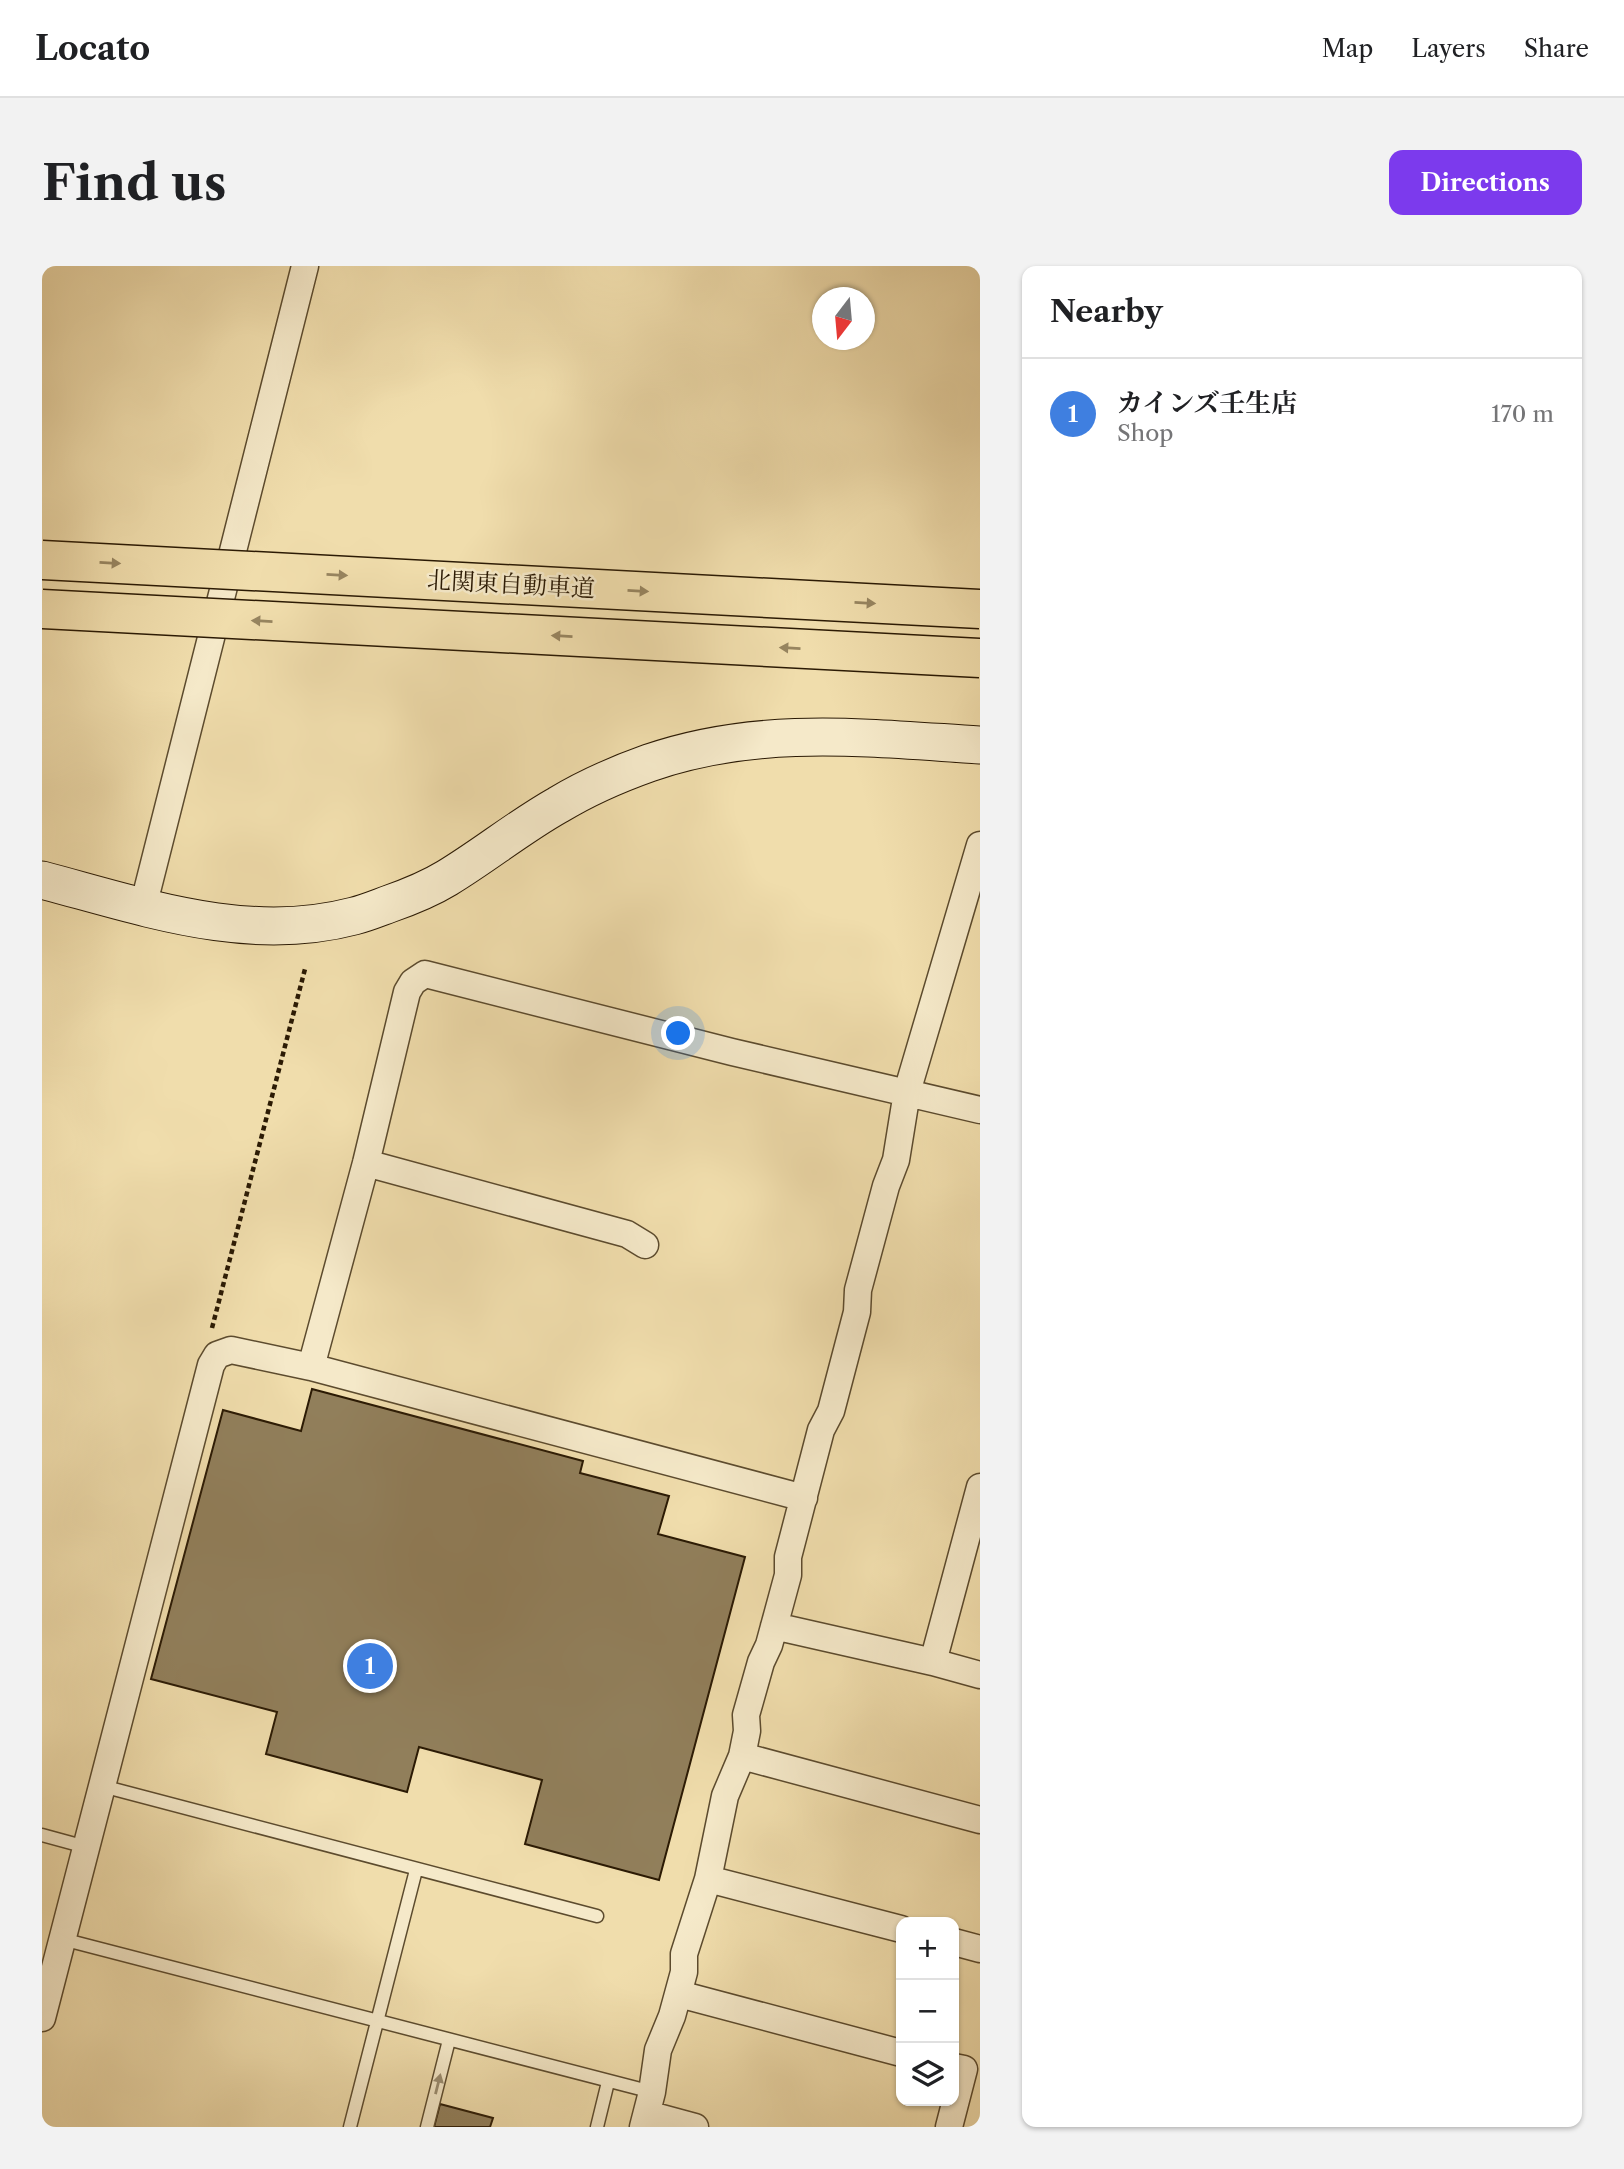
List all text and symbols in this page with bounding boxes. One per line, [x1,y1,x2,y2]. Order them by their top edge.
text: Locato [35,28,150,69]
text: Map [1322,34,1373,63]
text: Layers [1411,34,1486,63]
text: Share [1524,34,1589,63]
button: Directions [1389,150,1582,215]
text: Find us [42,152,226,213]
north arrow [812,287,875,350]
text: Nearby [1050,293,1163,330]
text: カインズ壬生店 [1117,387,1297,419]
text: 1 [1068,400,1078,428]
text: 170 m [1491,400,1554,428]
text: Shop [1117,419,1173,447]
one-way arrow [99,558,121,569]
street label: 北関東自動車道 [426,565,596,603]
one-way arrow [327,570,349,581]
one-way arrow [627,586,649,597]
one-way arrow [854,598,876,609]
one-way arrow [251,615,273,626]
one-way arrow [551,631,573,642]
one-way arrow [778,643,800,654]
your location [661,1016,695,1050]
pin: 1 [347,1640,393,1692]
map controls [896,1917,959,2106]
button: + [896,1917,959,1980]
button: − [896,1980,959,2043]
button: layers [896,2043,959,2106]
one-way arrow [433,2072,444,2094]

